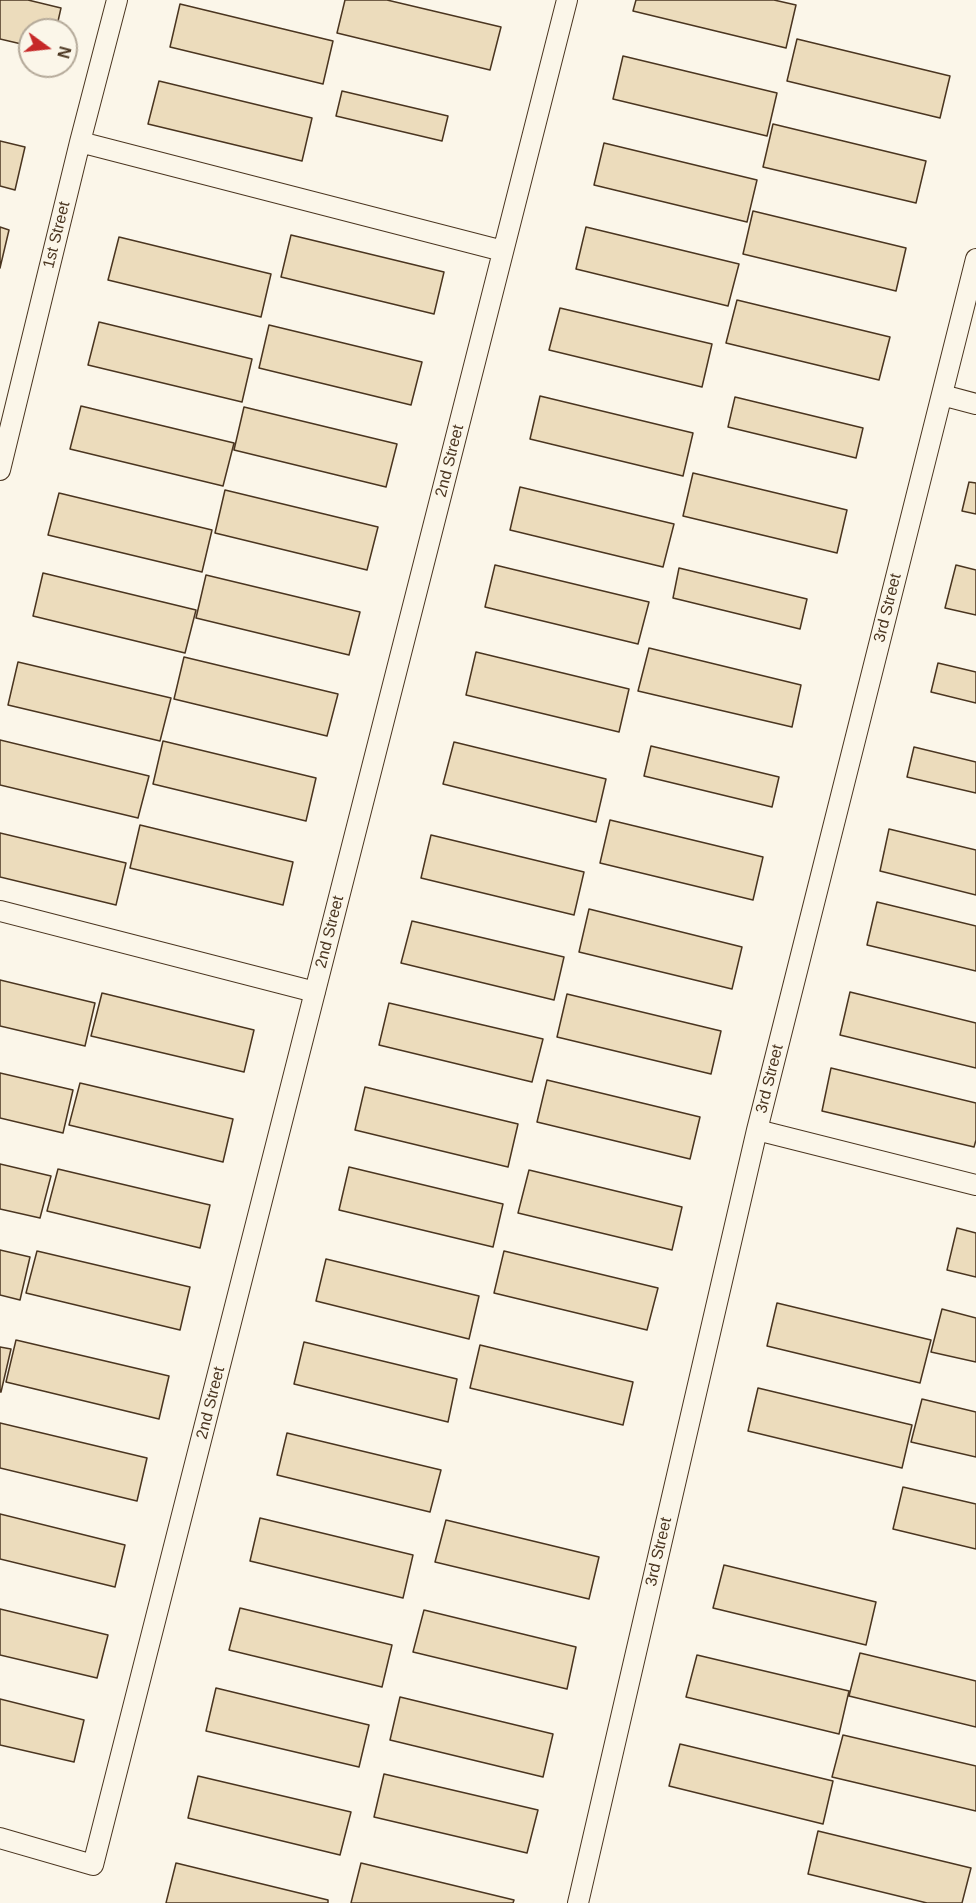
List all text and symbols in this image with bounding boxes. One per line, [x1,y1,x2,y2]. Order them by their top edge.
north arrow [18,18,78,78]
text: N [54,44,74,60]
street label: 1st Street [39,199,75,271]
street label: 2nd Street [432,423,468,499]
street label: 3rd Street [870,572,906,644]
street label: 2nd Street [312,894,348,970]
street label: 3rd Street [752,1043,788,1115]
street label: 2nd Street [193,1365,229,1441]
street label: 3rd Street [642,1516,676,1588]

